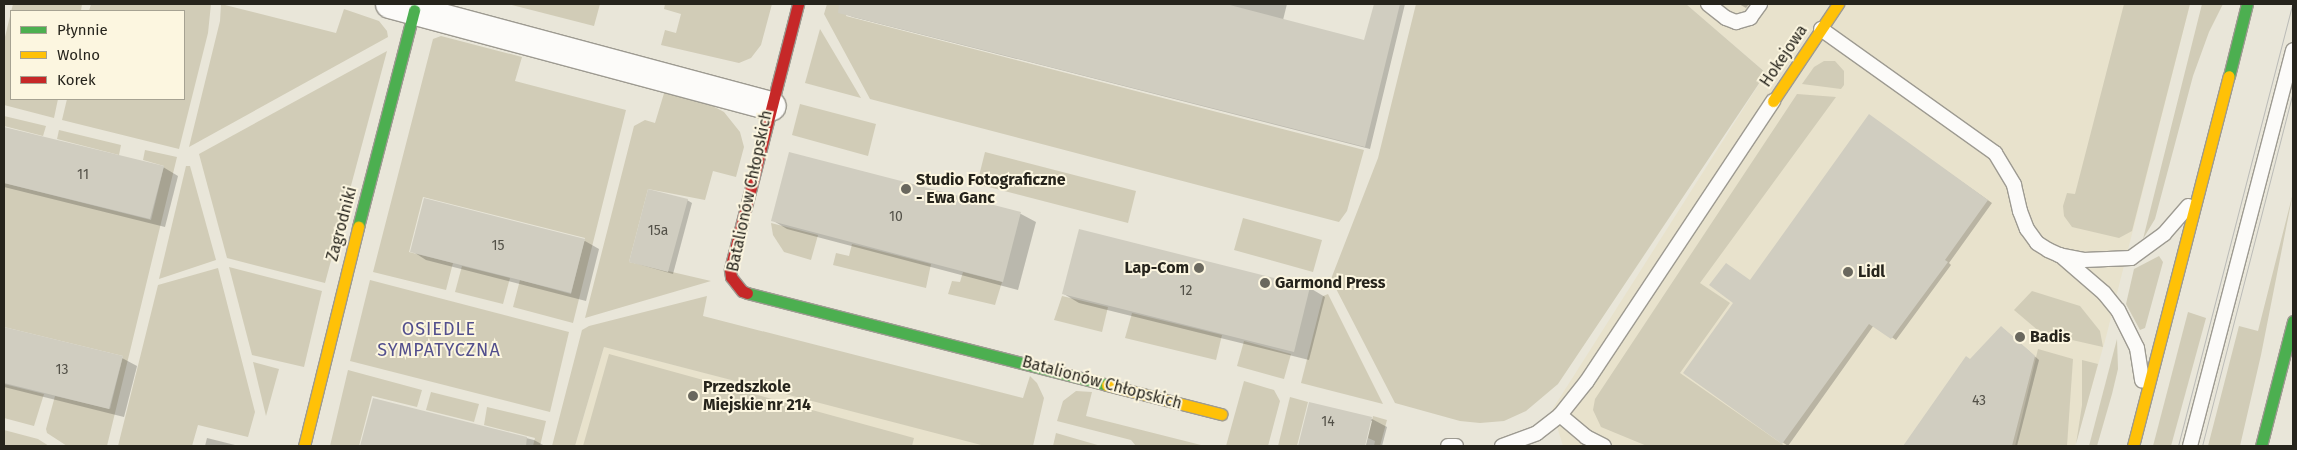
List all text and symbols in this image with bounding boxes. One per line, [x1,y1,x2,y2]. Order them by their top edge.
legend [10,10,185,100]
text: Płynnie [57,21,108,39]
street label: Hokejowa [1756,21,1812,91]
text: Wolno [57,46,100,64]
text: Korek [57,71,96,89]
street label: Batalionów Chłopskich [723,108,777,274]
house number: 11 [77,167,89,183]
place label: Studio Fotograficzne - Ewa Ganc [916,170,1066,208]
marker: Studio Fotograficzne - Ewa Ganc [900,183,912,195]
street label: Zagrodniki [323,185,361,263]
house number: 10 [889,209,903,225]
house number: 15a [648,223,668,239]
house number: 15 [491,238,505,254]
place label: Lap-Com [1124,258,1189,278]
marker: Lap-Com [1193,262,1205,274]
place label: Lidl [1858,262,1885,282]
marker: Lidl [1842,266,1854,278]
place label: Garmond Press [1275,273,1385,293]
marker: Garmond Press [1259,277,1271,289]
house number: 12 [1180,283,1192,299]
district label: OSIEDLE SYMPATYCZNA [376,319,502,362]
place label: Badis [2030,327,2070,347]
marker: Badis [2014,331,2026,343]
street label: Batalionów Chłopskich [1020,352,1184,414]
house number: 13 [55,362,69,378]
place label: Przedszkole Miejskie nr 214 [703,377,811,415]
marker: Przedszkole Miejskie nr 214 [687,390,699,402]
house number: 43 [1972,393,1986,409]
house number: 14 [1321,414,1335,430]

